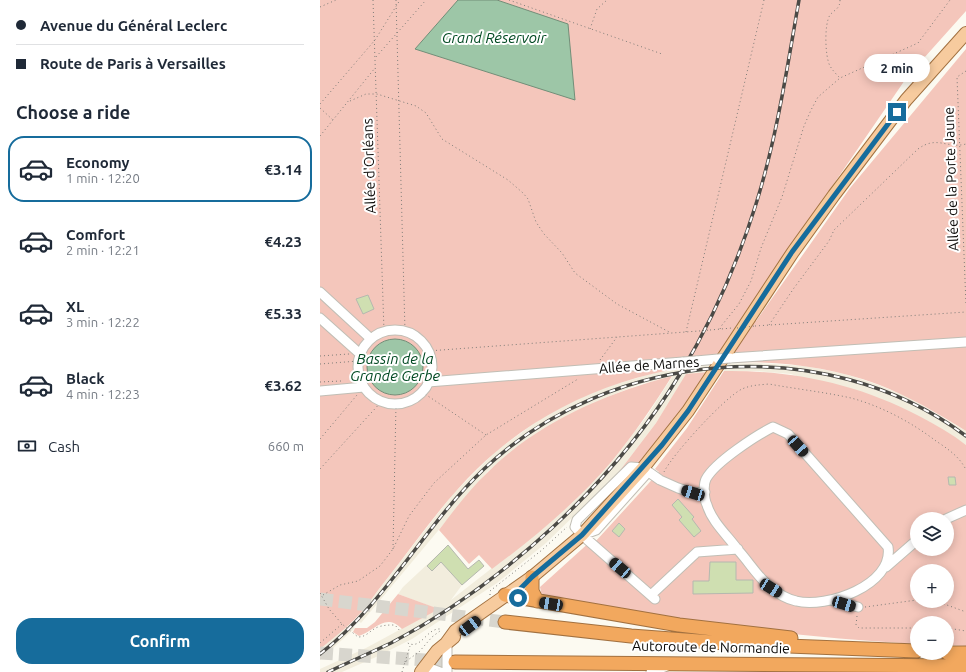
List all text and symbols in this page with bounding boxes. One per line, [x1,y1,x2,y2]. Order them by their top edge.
text: Avenue du Général Leclerc [40,17,227,34]
water label: Grand Réservoir [442,29,548,46]
callout: 2 min [864,54,930,82]
text: Route de Paris à Versailles [40,55,226,72]
text: 2 min [881,61,913,75]
text: Choose a ride [16,102,130,122]
route end [888,103,906,121]
street label: Allée de la Porte Jaune [940,107,962,251]
street label: Allée d'Orléans [359,118,379,214]
icon: car [18,151,54,187]
text: Economy [66,154,130,171]
text: €3.14 [264,161,302,178]
text: 1 min · 12:20 [66,171,140,185]
icon: car [18,223,54,259]
text: Comfort [66,226,125,243]
text: €4.23 [264,233,302,250]
text: 2 min · 12:21 [66,243,140,257]
icon: car [18,295,54,331]
text: XL [66,298,84,315]
text: €5.33 [264,305,302,322]
text: 3 min · 12:22 [66,315,140,329]
water label: Bassin de la Grande Gerbe [350,350,441,384]
street label: Allée de Marnes [598,354,700,376]
icon: car [18,367,54,403]
text: Black [66,370,105,387]
text: €3.62 [264,377,302,394]
text: 4 min · 12:23 [66,387,140,401]
car [786,433,810,459]
icon: cash [16,435,38,457]
text: Cash [48,438,80,455]
text: 660 m [268,439,304,453]
car [680,484,706,502]
map controls [910,512,954,660]
button: layers [910,512,954,556]
car [607,556,633,580]
button: + [910,564,954,608]
car [758,577,784,599]
route start [509,589,527,607]
car [831,595,857,613]
car [538,596,564,612]
car [457,614,483,638]
button: − [910,616,954,660]
button: Confirm [16,618,304,664]
street label: Autoroute de Normandie [632,638,790,656]

